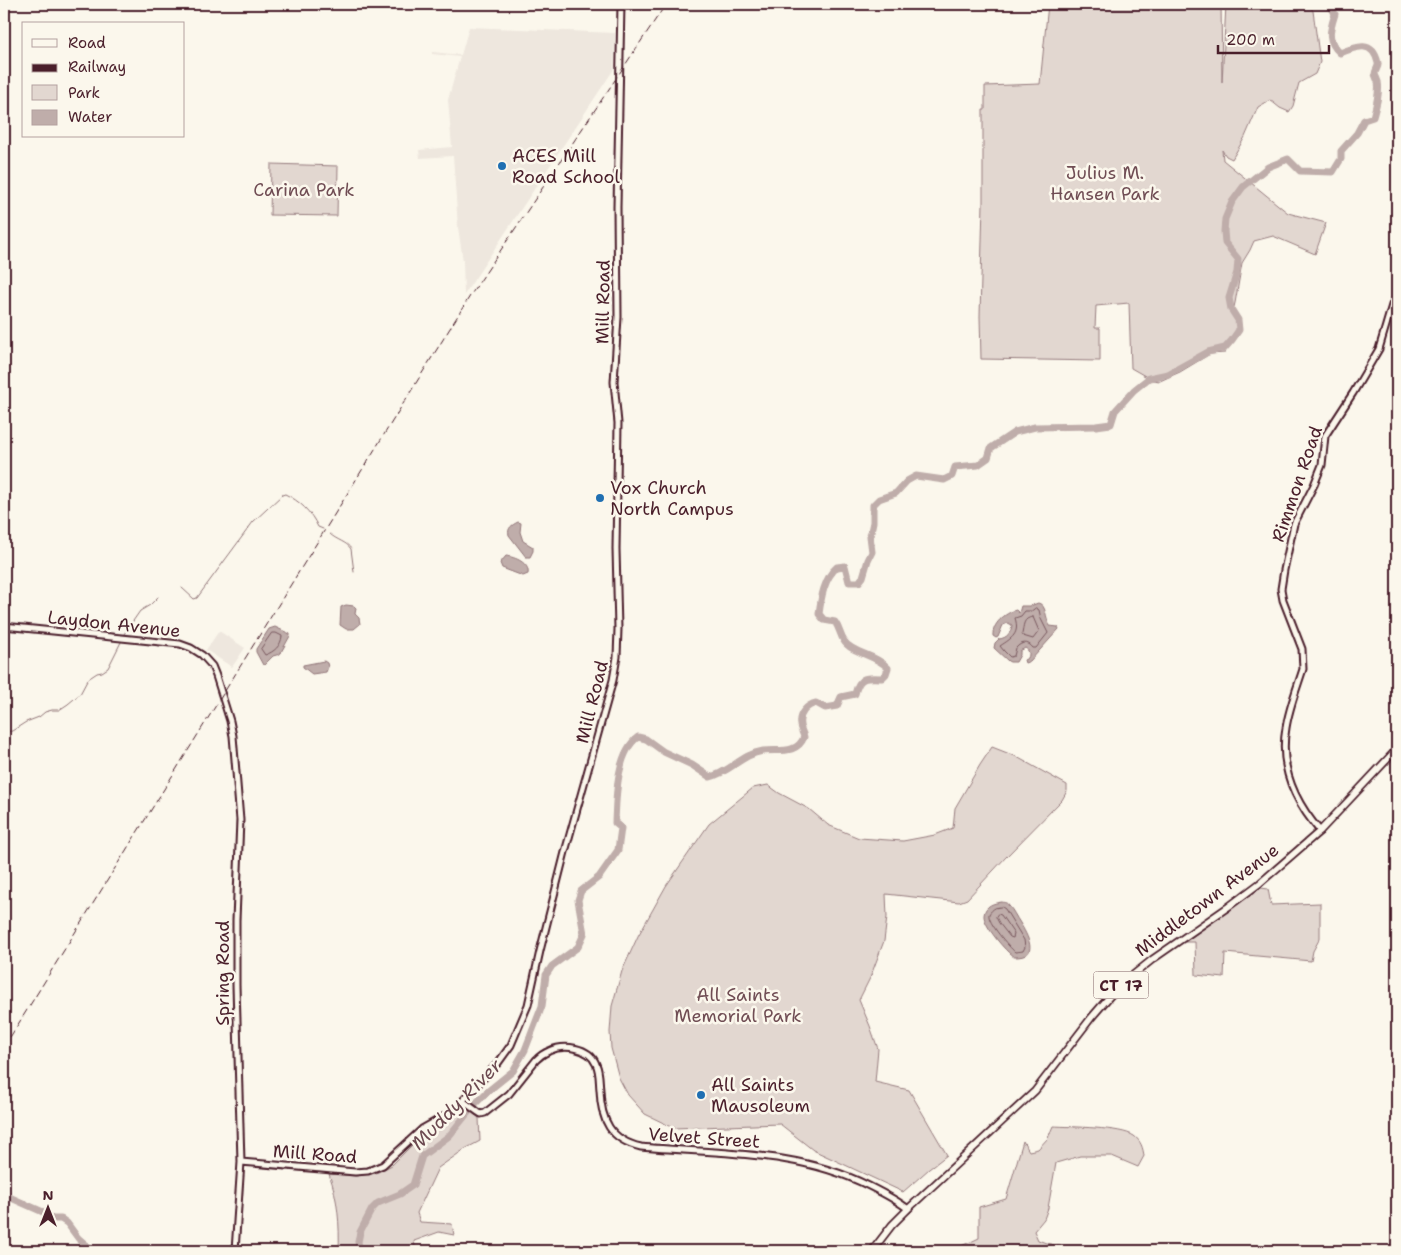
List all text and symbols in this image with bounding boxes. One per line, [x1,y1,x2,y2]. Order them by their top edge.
legend [22,22,185,138]
scale bar [1218,22,1330,54]
text: 200 m [1226,30,1275,50]
text: Road [68,33,106,53]
text: Railway [68,57,126,77]
text: Park [68,83,100,103]
text: Water [68,107,112,127]
place label: ACES Mill Road School [512,144,621,189]
marker: ACES Mill Road School [496,160,508,172]
park label: Julius M. Hansen Park [1050,161,1160,206]
park label: Carina Park [253,178,355,202]
street label: Mill Road [590,260,616,344]
street label: Rimmon Road [1266,423,1328,545]
place label: Vox Church North Campus [610,476,734,521]
marker: Vox Church North Campus [594,492,606,504]
street label: Laydon Avenue [46,605,182,643]
street label: Mill Road [570,658,614,746]
street label: Middletown Avenue [1130,838,1284,962]
street label: Spring Road [211,920,235,1026]
road number: CT 17 [1094,972,1148,998]
park label: All Saints Memorial Park [674,983,802,1028]
water label: Muddy River [406,1053,508,1155]
place label: All Saints Mausoleum [711,1073,810,1118]
marker: All Saints Mausoleum [695,1089,707,1101]
street label: Velvet Street [647,1122,761,1154]
street label: Mill Road [272,1139,358,1169]
north arrow [22,1182,72,1232]
text: N [42,1186,54,1204]

